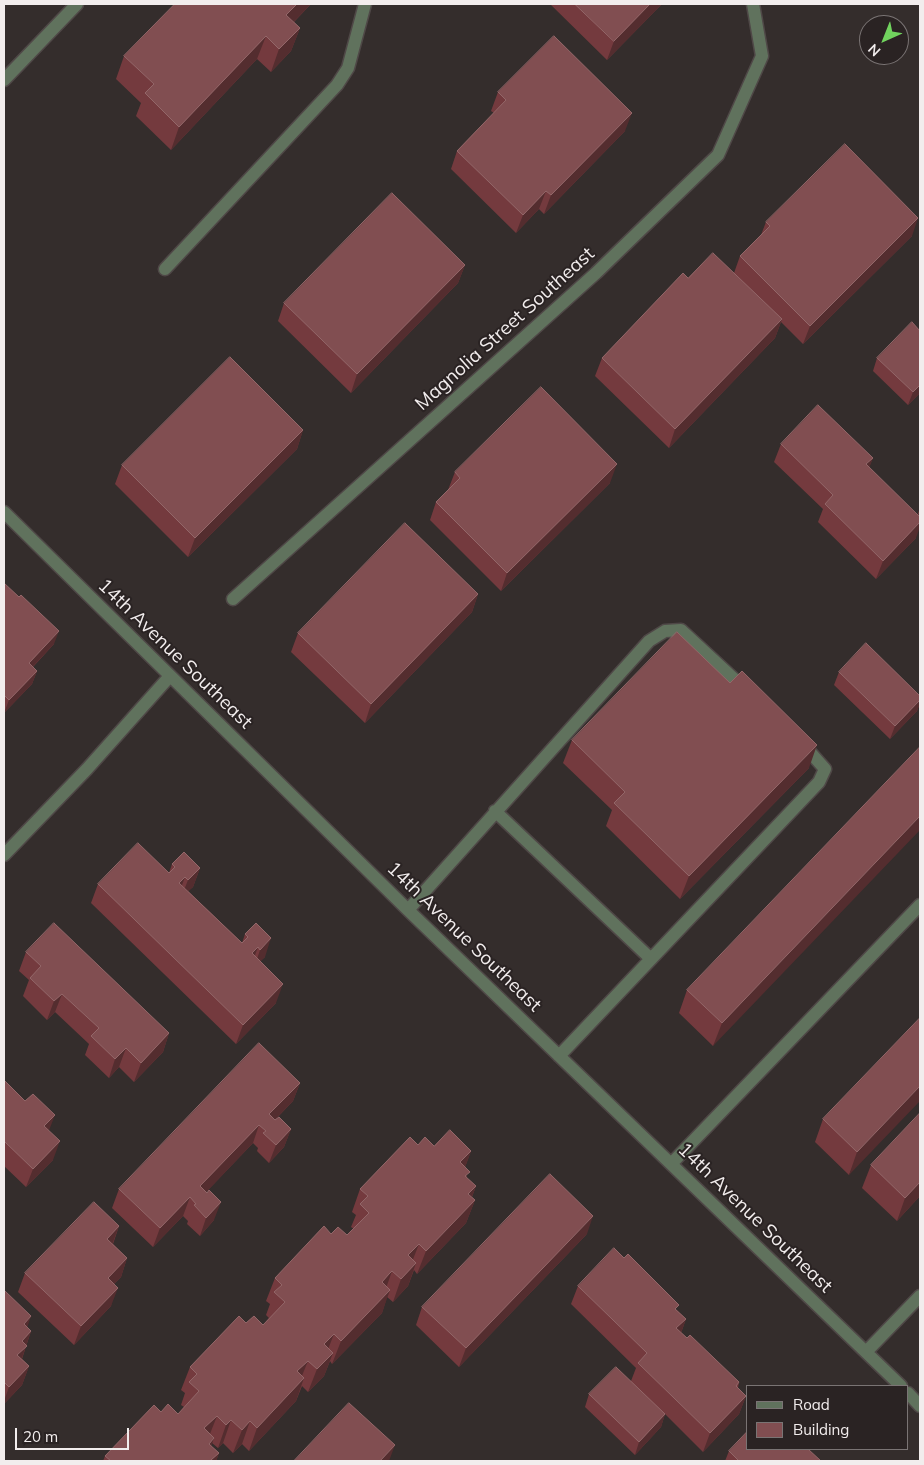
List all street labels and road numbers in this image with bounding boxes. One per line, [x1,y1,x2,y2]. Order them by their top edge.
street label: Magnolia Street Southeast [411,243,599,415]
street label: 14th Avenue Southeast [93,574,257,734]
street label: 14th Avenue Southeast [382,857,546,1017]
street label: 14th Avenue Southeast [673,1138,837,1298]

